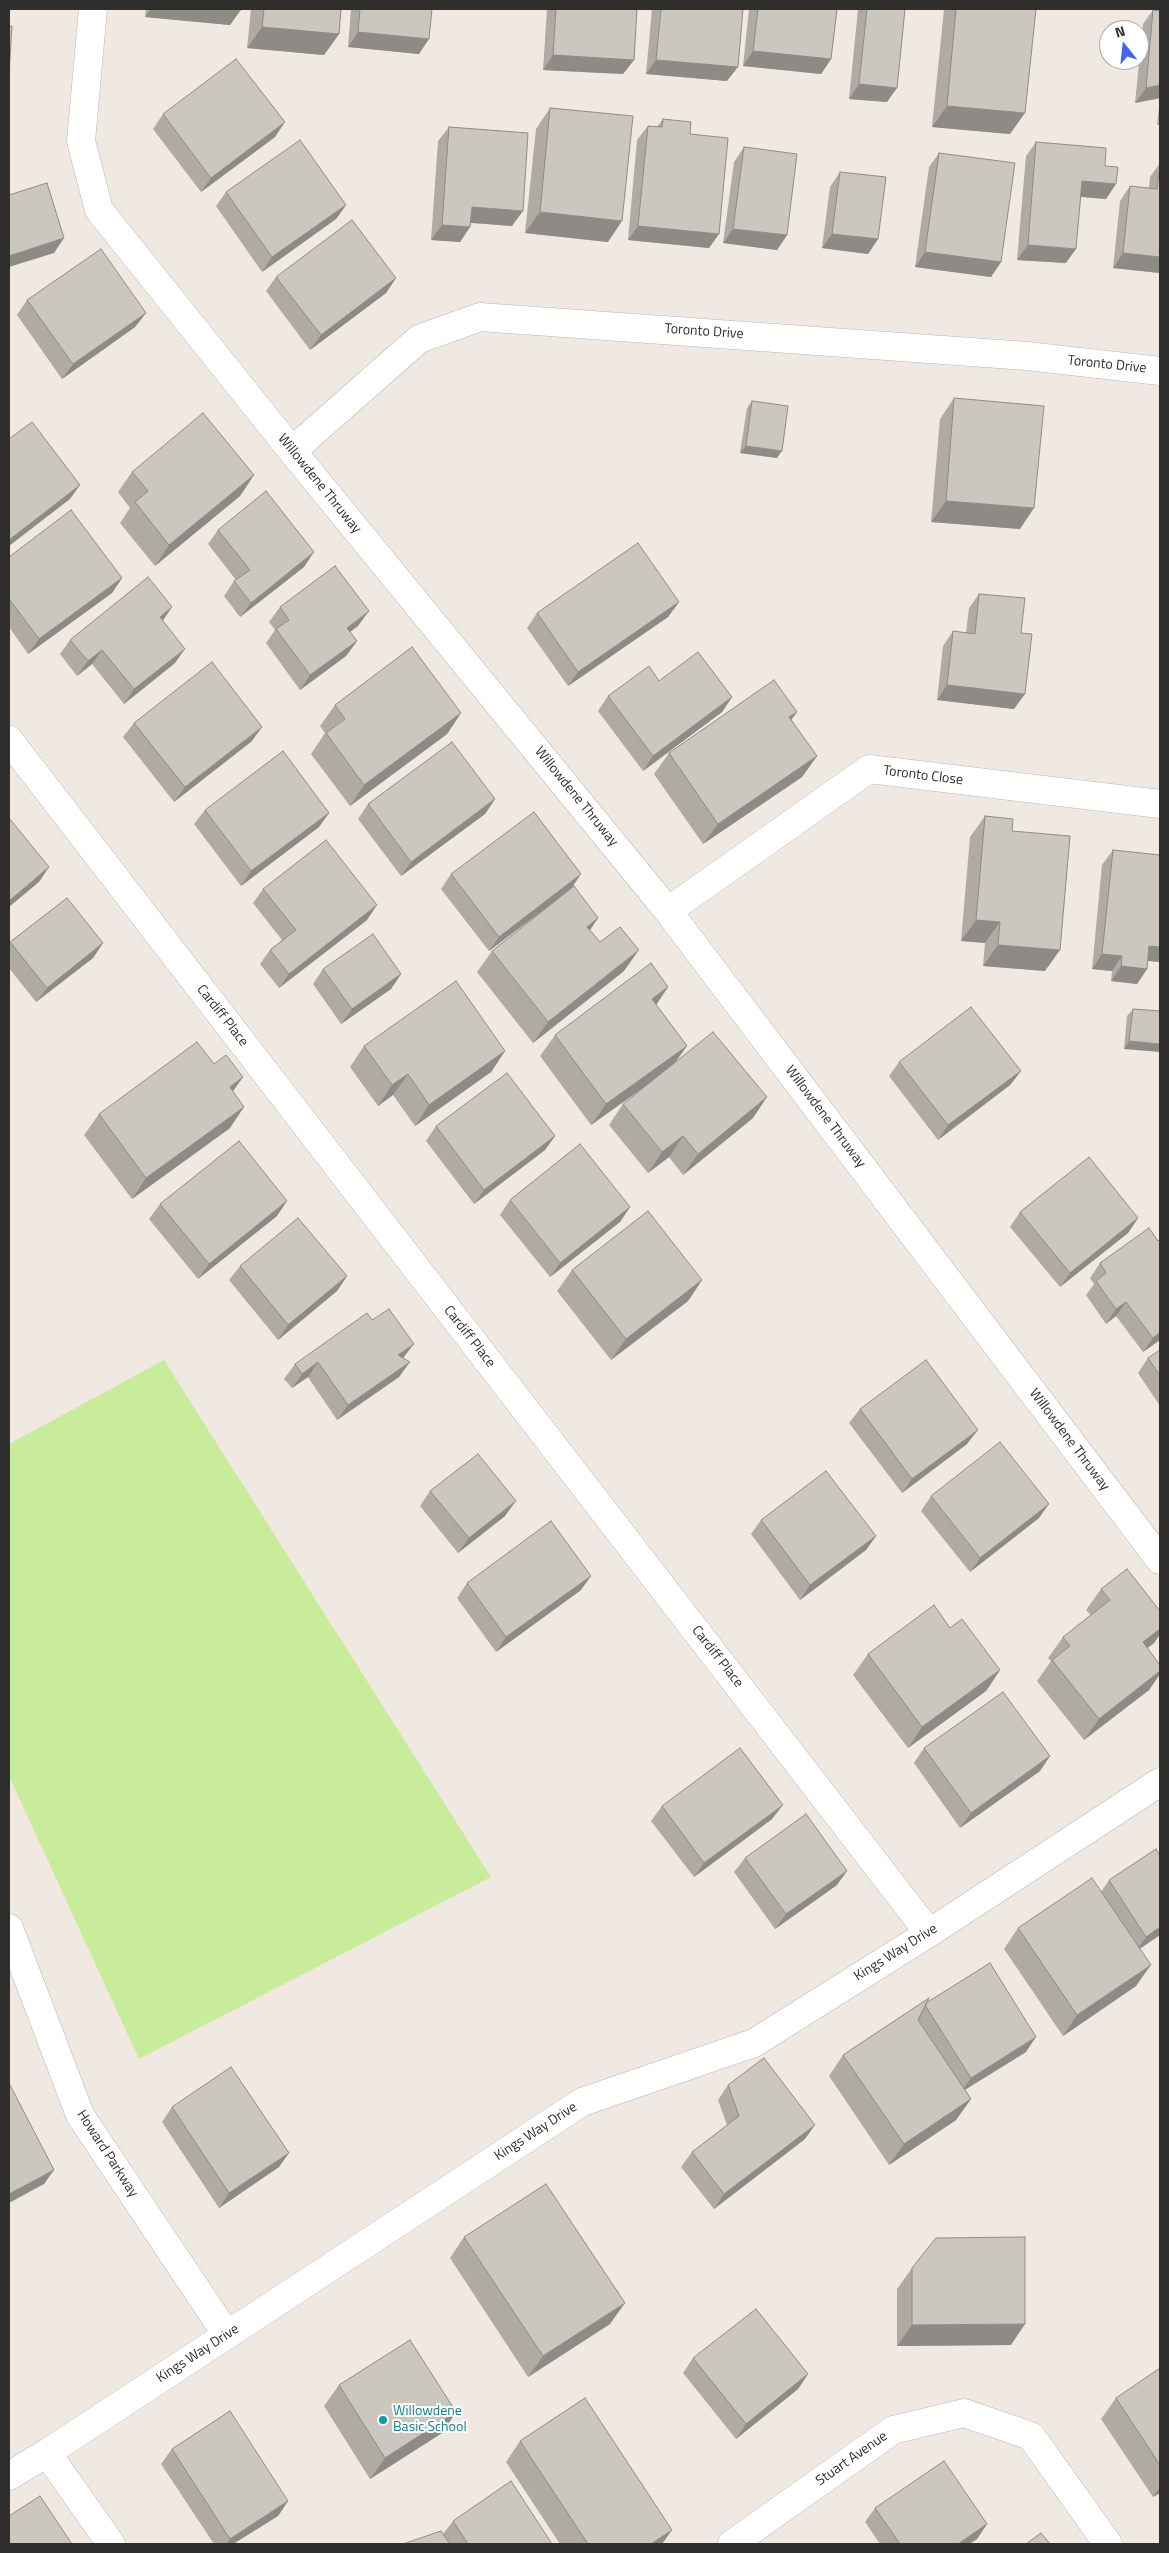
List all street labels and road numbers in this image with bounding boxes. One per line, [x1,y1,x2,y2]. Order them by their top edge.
street label: Toronto Drive [664,321,744,343]
street label: Toronto Drive [1067,353,1147,377]
street label: Willowdene Thruway [274,431,364,537]
street label: Willowdene Thruway [531,744,621,850]
street label: Toronto Close [882,763,964,789]
street label: Cardiff Place [193,982,251,1050]
street label: Willowdene Thruway [781,1063,869,1171]
street label: Cardiff Place [440,1303,498,1371]
street label: Willowdene Thruway [1025,1386,1113,1494]
street label: Cardiff Place [688,1623,746,1691]
street label: Kings Way Drive [851,1921,941,1985]
street label: Kings Way Drive [492,2099,580,2165]
street label: Howard Parkway [73,2107,141,2201]
street label: Kings Way Drive [154,2321,242,2387]
street label: Stuart Avenue [813,2428,891,2490]

